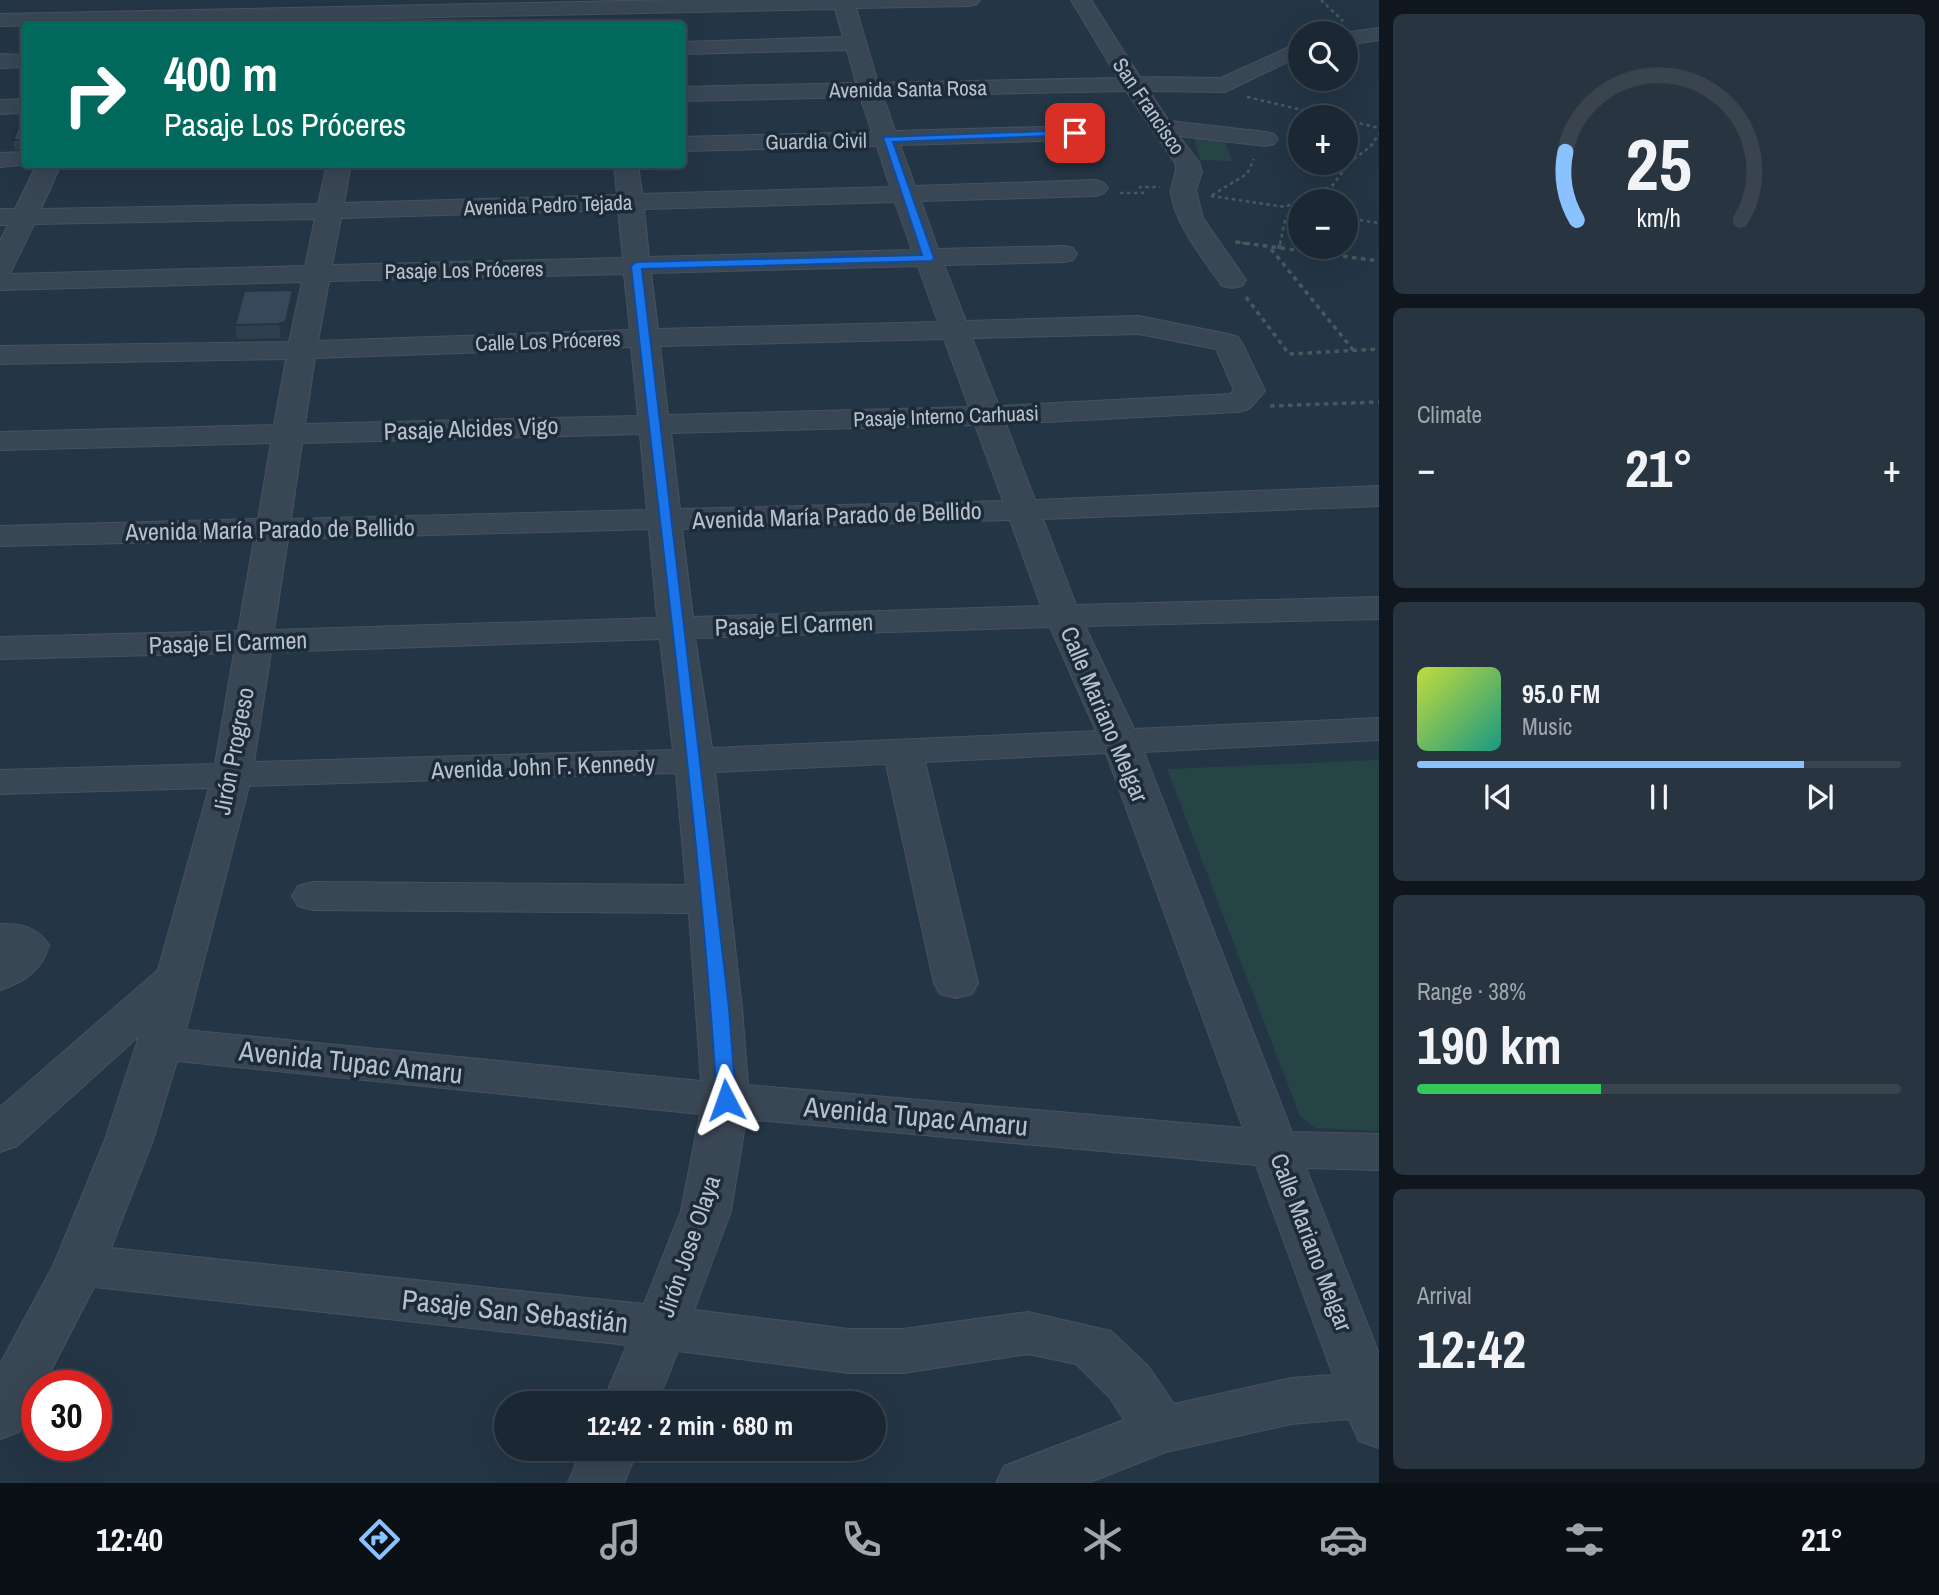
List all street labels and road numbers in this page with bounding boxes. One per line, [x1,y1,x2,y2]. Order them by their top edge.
street label: San Francisco [1106,52,1192,160]
street label: Avenida Santa Rosa [828,73,987,105]
street label: Guardia Civil [765,126,867,156]
street label: Avenida Pedro Tejada [462,188,633,222]
street label: Pasaje Los Próceres [384,254,544,286]
street label: Calle Los Próceres [475,324,621,358]
street label: Pasaje Interno Carhuasi [853,398,1039,434]
street label: Pasaje Alcides Vigo [383,409,559,447]
street label: Avenida María Parado de Bellido [691,494,982,536]
street label: Avenida María Parado de Bellido [124,510,415,548]
street label: Pasaje El Carmen [714,605,874,643]
street label: Calle Mariano Melgar [1054,621,1157,807]
street label: Pasaje El Carmen [148,623,308,661]
street label: Jirón Progreso [205,685,261,817]
street label: Avenida John F. Kennedy [430,746,656,786]
street label: Avenida Tupac Amaru [236,1031,465,1093]
street label: Avenida Tupac Amaru [802,1087,1029,1145]
street label: Calle Mariano Melgar [1263,1148,1361,1336]
street label: Jirón Jose Olaya [649,1171,727,1321]
street label: Pasaje San Sebastián [400,1280,630,1342]

